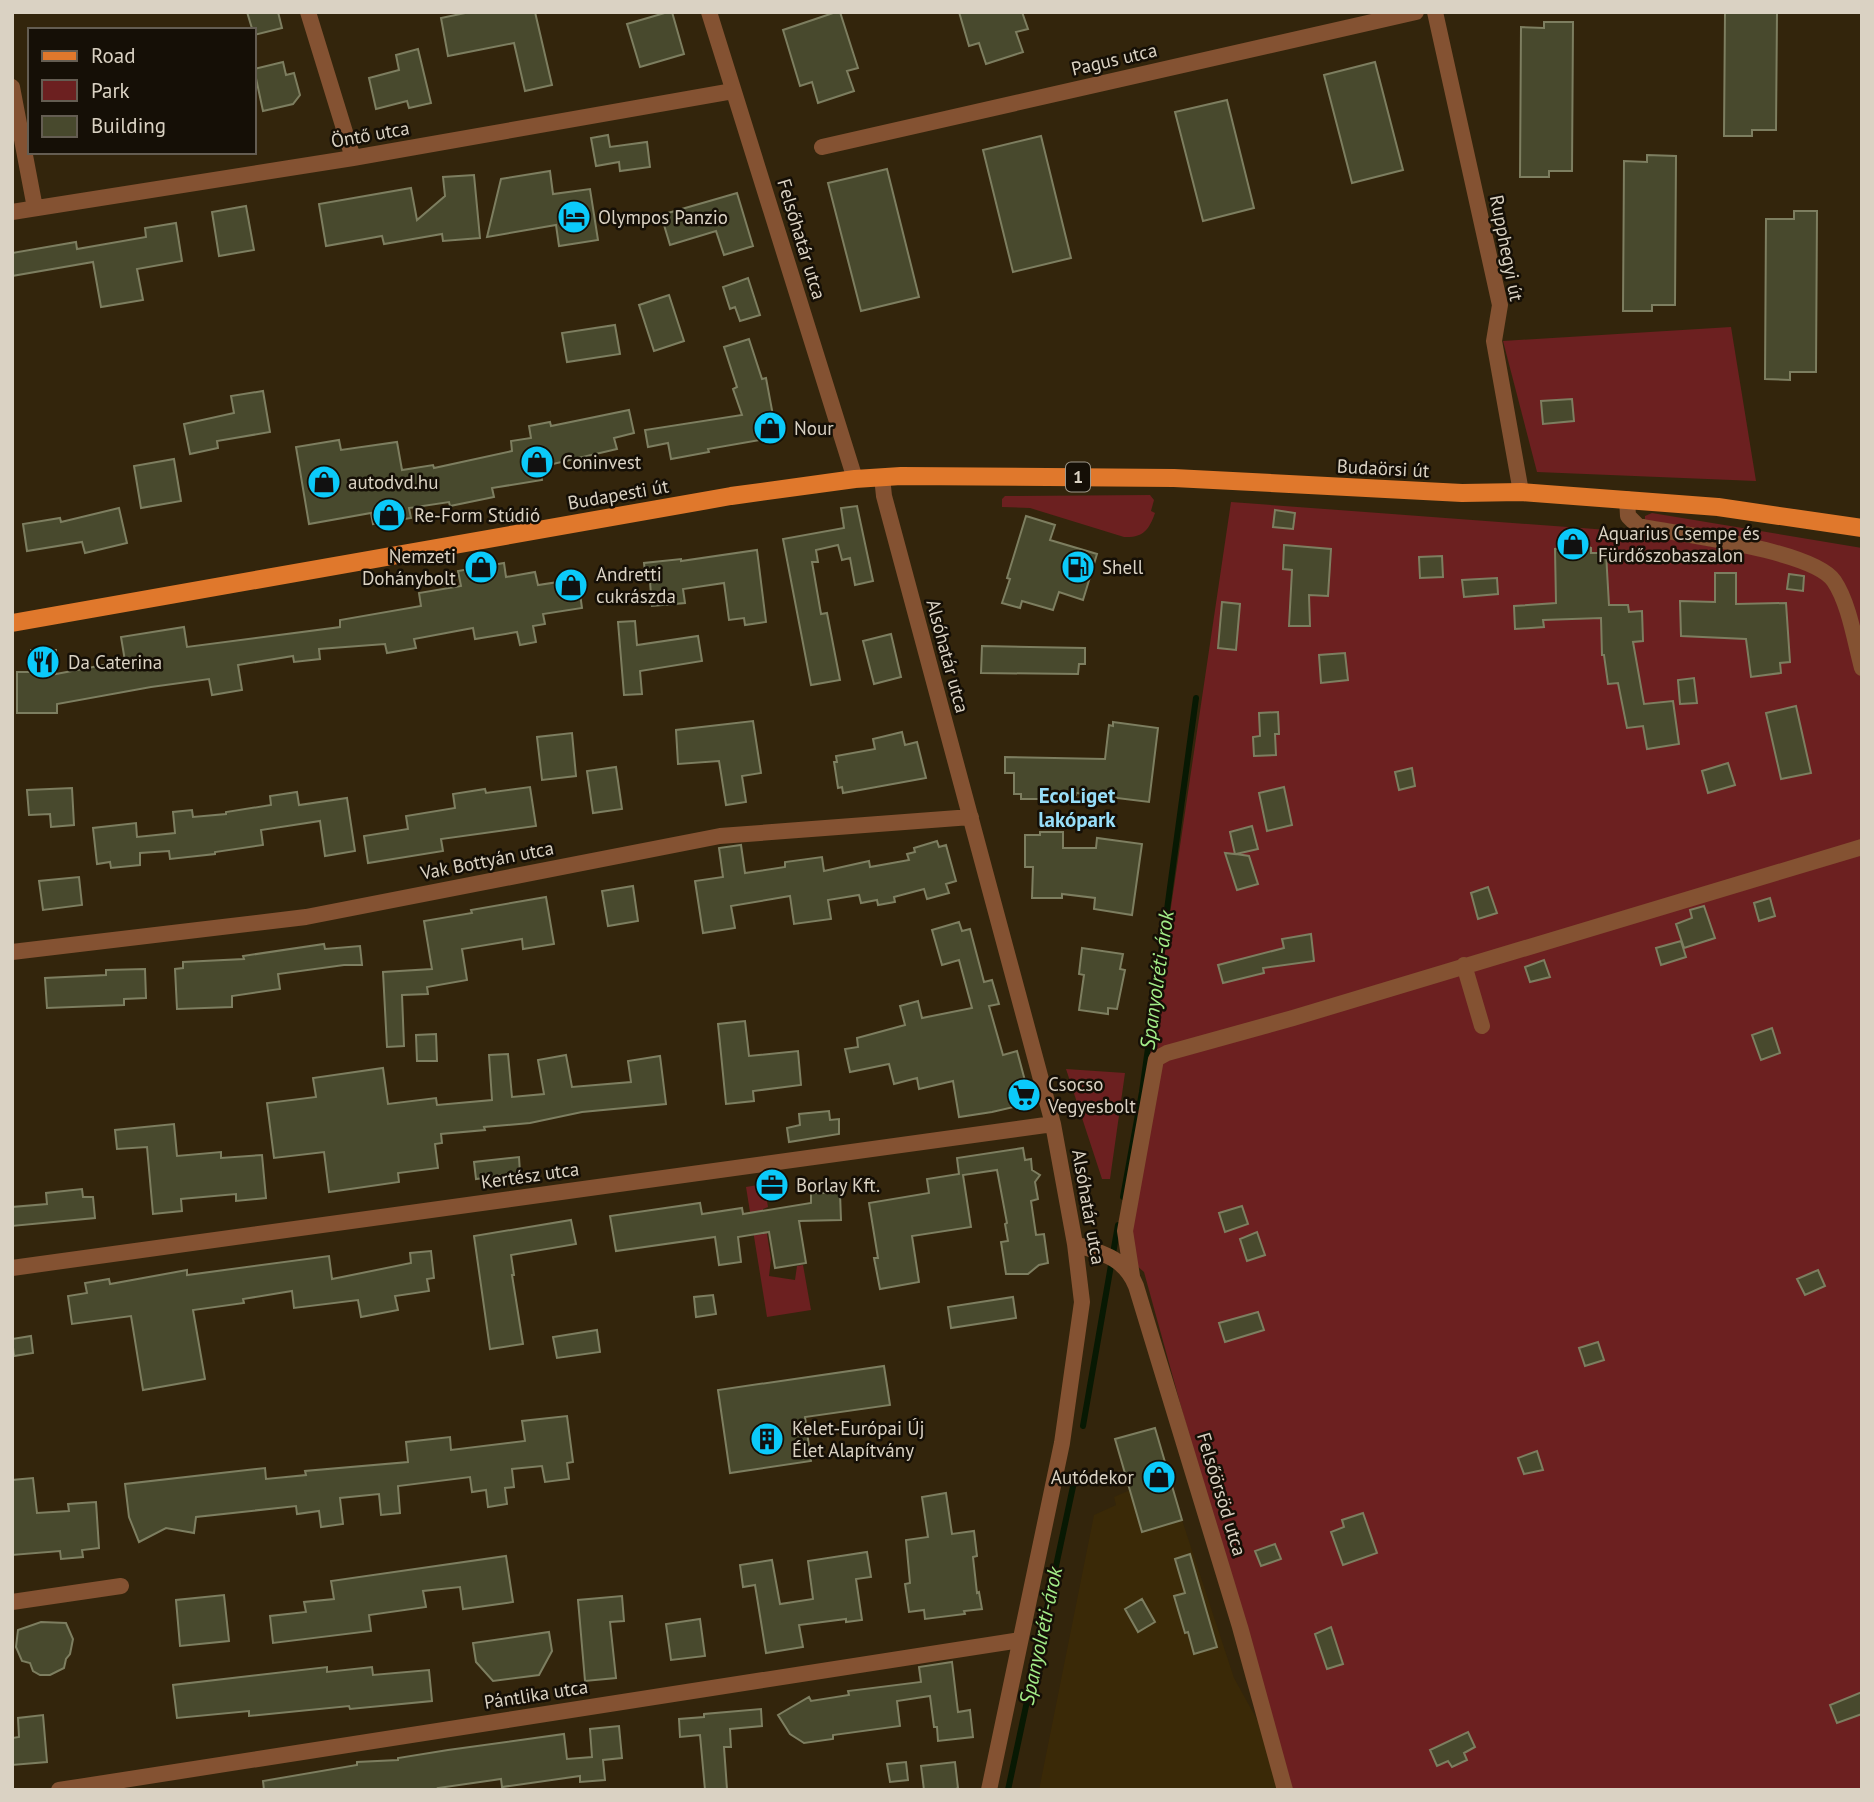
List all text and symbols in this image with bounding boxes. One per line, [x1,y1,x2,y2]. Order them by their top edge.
legend [28,28,256,154]
street label: Pagus utca [1069,37,1159,81]
text: Road [91,42,135,69]
text: Park [91,77,130,104]
text: Building [91,112,166,139]
street label: Öntő utca [329,115,411,153]
street label: Felsőhatár utca [772,176,832,302]
street label: Rupphegyi út [1485,193,1529,304]
hotel icon: Olympos Panzio [555,198,593,236]
place label: Olympos Panzio [598,205,728,229]
shop icon: Nour [751,409,789,447]
place label: Nour [794,416,834,440]
shop icon: Coninvest [518,443,556,481]
place label: Coninvest [562,450,642,474]
street label: Budaörsi út [1336,454,1430,482]
road number: 1 [1066,462,1090,491]
shop icon: autodvd.hu [305,463,343,501]
place label: autodvd.hu [348,470,438,494]
street label: Budapesti út [566,473,671,515]
shop icon: Re-Form Stúdió [370,496,408,534]
place label: Re-Form Stúdió [414,503,540,527]
place label: Aquarius Csempe és Fürdőszobaszalon [1598,521,1760,567]
shop icon: Aquarius Csempe és Fürdőszobaszalon [1554,525,1592,563]
place label: Nemzeti Dohánybolt [362,544,457,590]
shop icon: Nemzeti Dohánybolt [462,548,500,586]
fuel station icon: Shell [1059,548,1097,586]
place label: Shell [1102,555,1144,579]
place label: Andretti cukrászda [596,562,676,608]
shop icon: Andretti cukrászda [552,566,590,604]
street label: Alsóhatár utca [921,597,975,715]
restaurant icon: Da Caterina [24,643,62,681]
place label: Da Caterina [68,650,162,674]
district label: EcoLiget lakópark [1038,782,1116,833]
street label: Vak Bottyán utca [417,835,556,885]
water label: Spanyolréti-árok [1133,907,1180,1051]
place label: Csocso Vegyesbolt [1047,1072,1137,1118]
supermarket icon: Csocso Vegyesbolt [1005,1076,1043,1114]
street label: Alsóhatár utca [1067,1148,1111,1266]
street label: Kertész utca [479,1156,581,1194]
office icon: Borlay Kft. [753,1166,791,1204]
place label: Borlay Kft. [796,1173,880,1197]
place label: Kelet-Európai Új Élet Alapítvány [792,1416,925,1462]
building icon: Kelet-Európai Új Élet Alapítvány [748,1420,786,1458]
street label: Felsőörsöd utca [1192,1429,1252,1559]
shop icon: Autódekor [1140,1458,1178,1496]
place label: Autódekor [1051,1465,1135,1489]
water label: Spanyolréti-árok [1013,1563,1069,1707]
street label: Pántlika utca [482,1674,590,1714]

